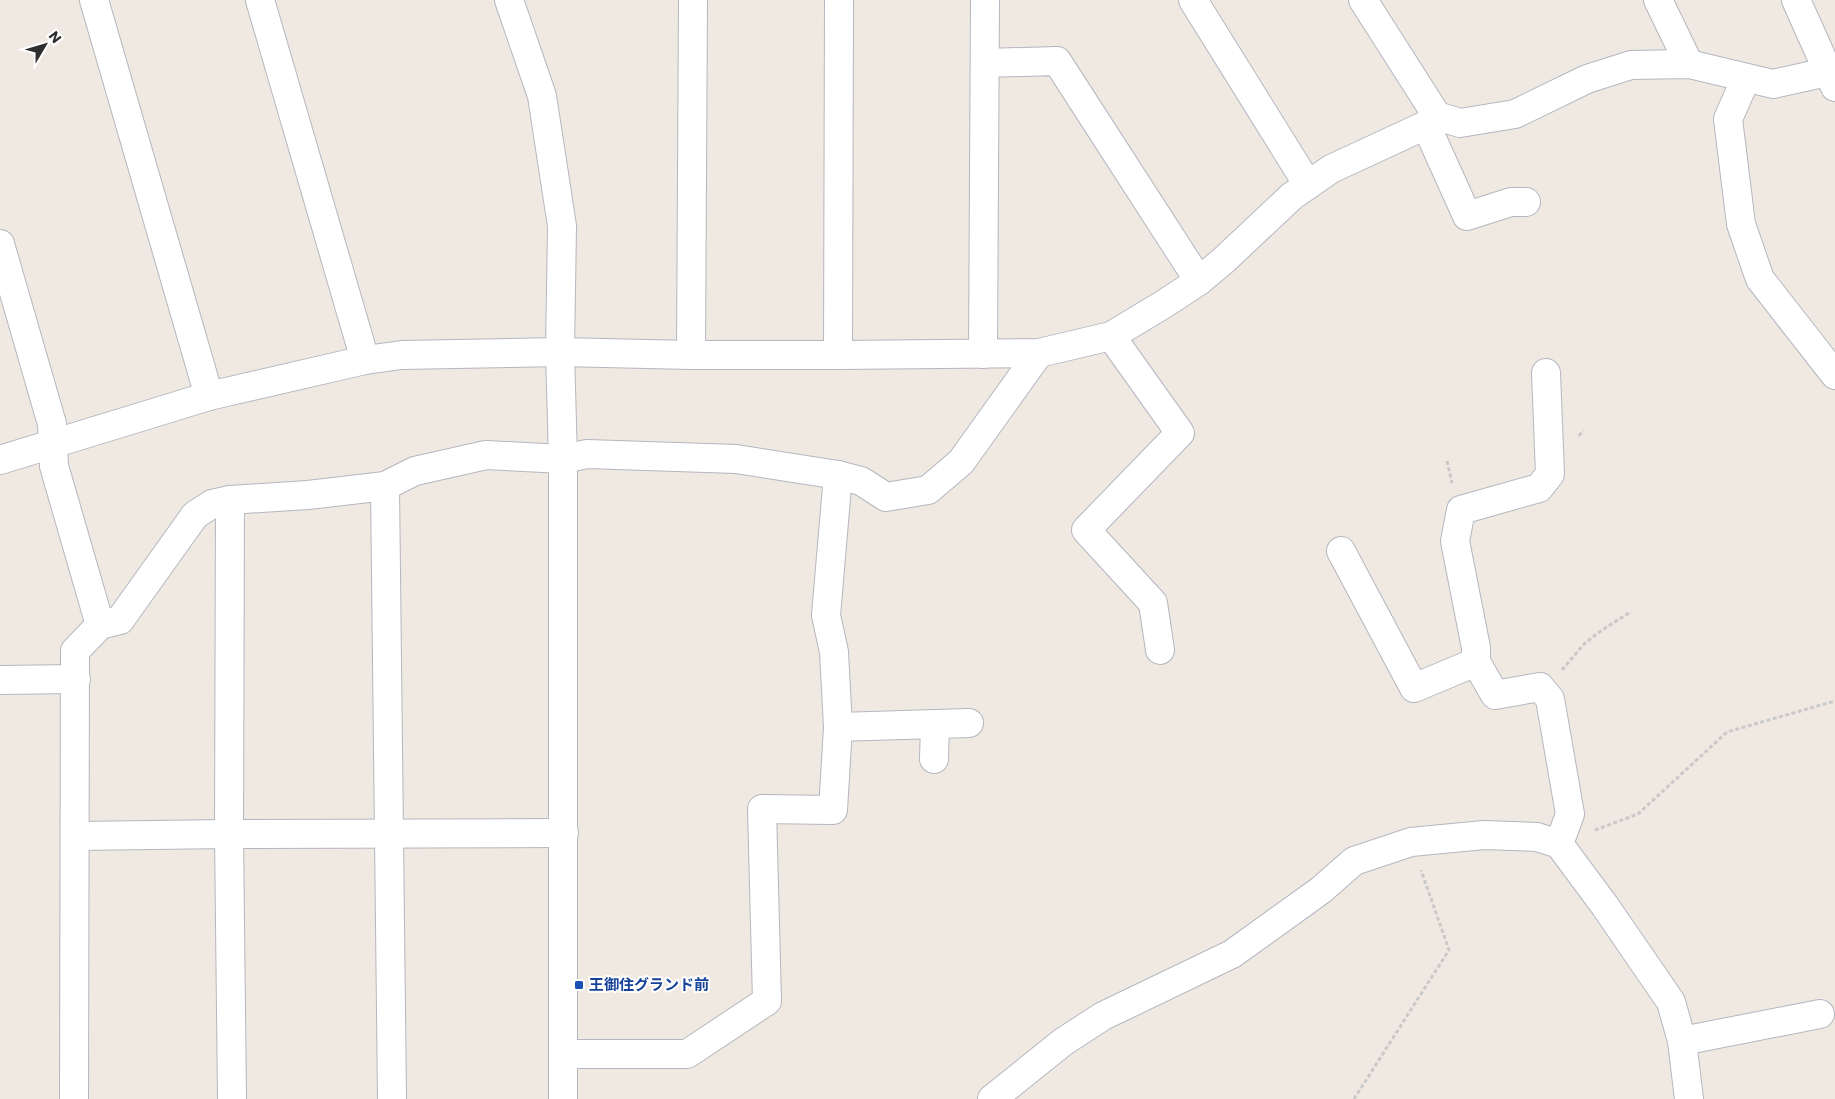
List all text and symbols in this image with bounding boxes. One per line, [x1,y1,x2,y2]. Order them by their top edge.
north arrow [20,20,70,70]
text: N [44,27,66,47]
place label: 王御住グランド前 [589,974,709,995]
marker: 王御住グランド前 [573,979,585,991]

